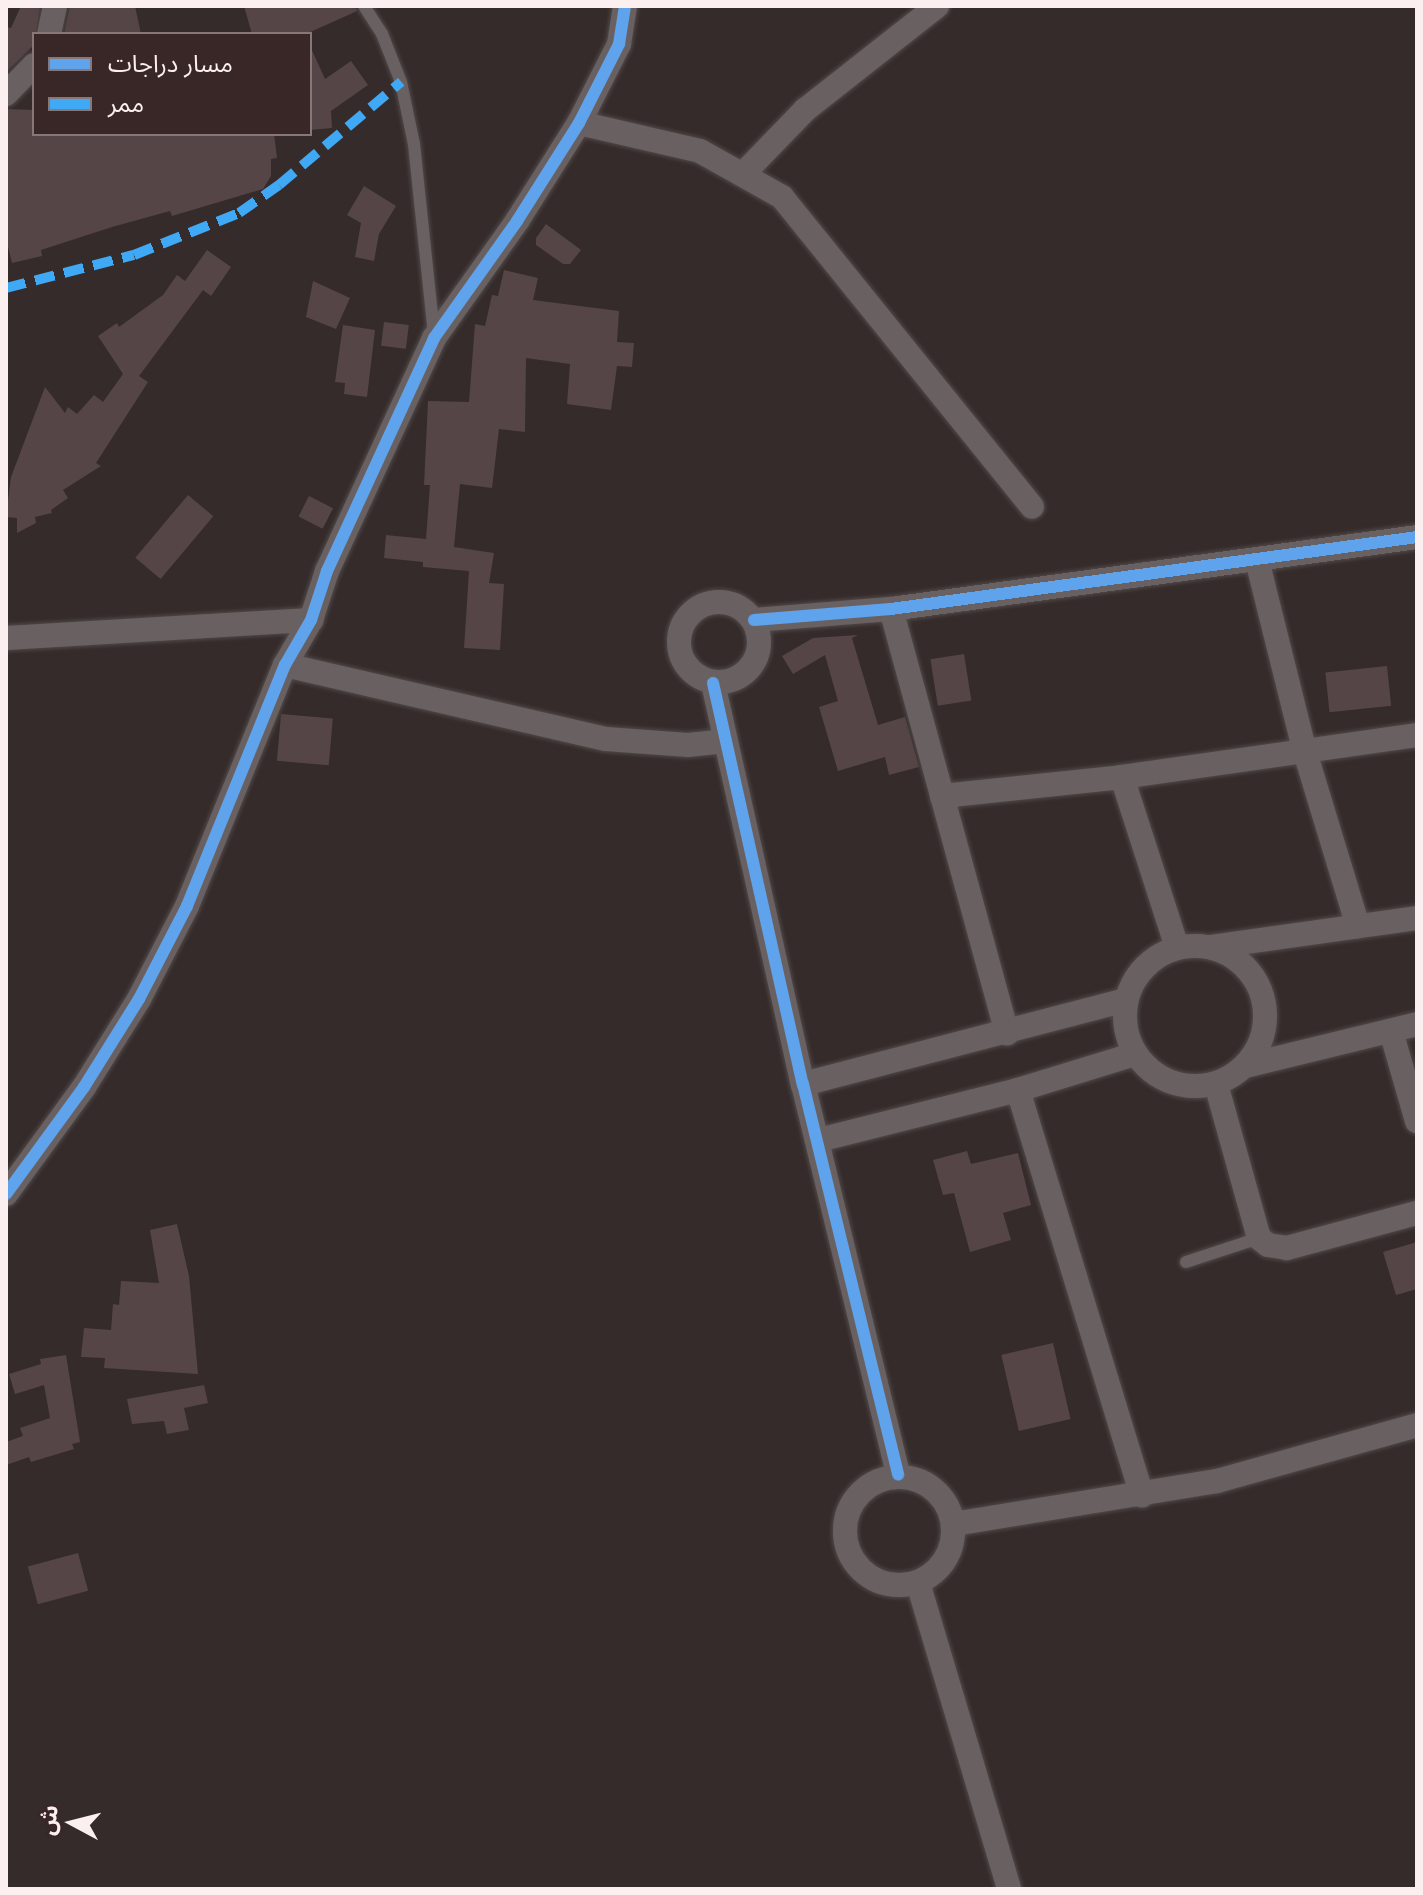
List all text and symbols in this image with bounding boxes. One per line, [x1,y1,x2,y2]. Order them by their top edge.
legend [32,32,312,136]
text: مسار دراجات [108,49,233,77]
text: ممر [108,89,144,117]
north arrow [32,1783,112,1863]
text: ش [33,1804,63,1837]

